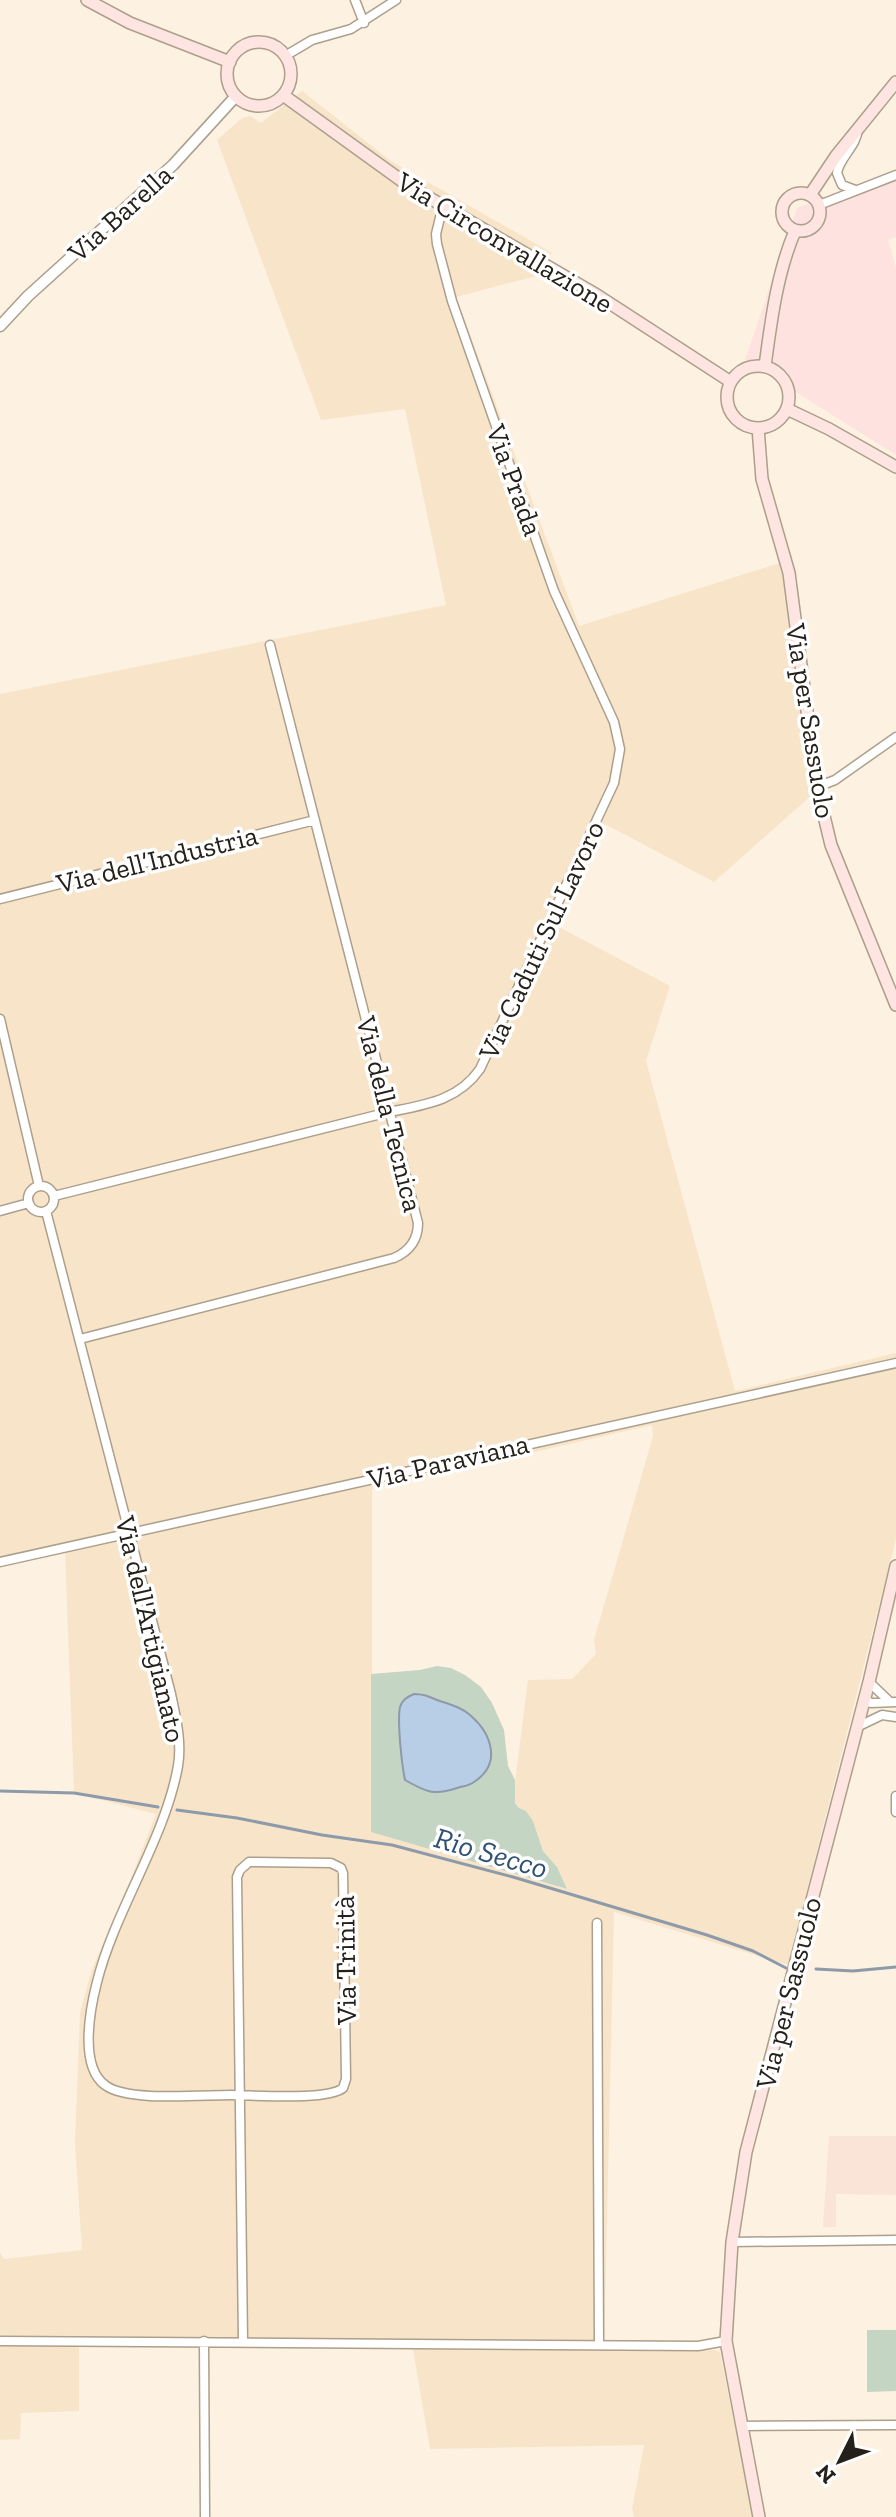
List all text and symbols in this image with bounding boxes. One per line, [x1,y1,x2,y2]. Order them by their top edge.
street label: Via Barella [61,158,180,269]
street label: Via Circonvallazione [390,164,619,320]
street label: Via Prada [479,419,550,541]
street label: Via per Sassuolo [779,621,842,821]
street label: Via Caduti Sul Lavoro [471,816,611,1066]
street label: Via dell’Industria [52,818,262,901]
street label: Via della Tecnica [349,1012,430,1216]
street label: Via Paraviana [363,1427,532,1496]
street label: Via dell'Artigianato [108,1512,193,1745]
water label: Rio Secco [430,1820,552,1886]
street label: Via per Sassuolo [748,1894,828,2093]
street label: Via Trinità [328,1895,363,2026]
north arrow [800,2421,880,2501]
text: N [810,2459,841,2489]

